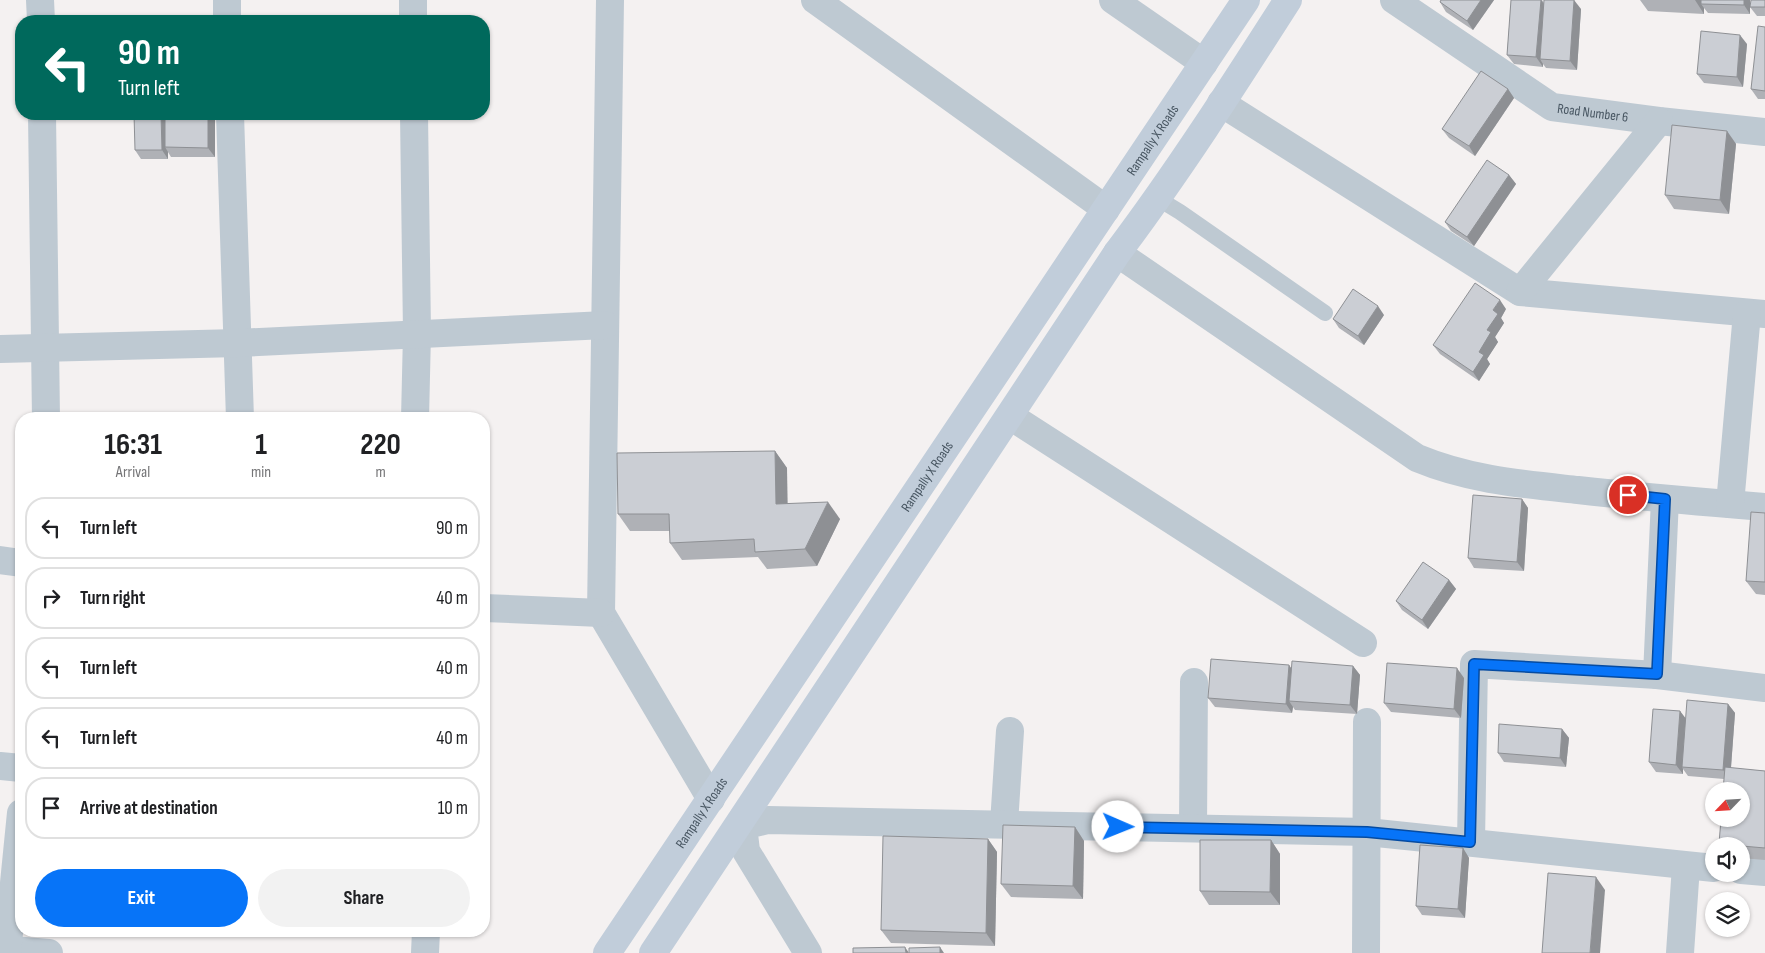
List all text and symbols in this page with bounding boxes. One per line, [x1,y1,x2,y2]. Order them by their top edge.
text: 90 m [118,32,180,75]
icon: left [35,35,100,100]
text: Turn left [118,75,180,102]
street label: Road Number 6 [1556,99,1629,125]
street label: Rampally X Roads [1123,101,1182,178]
text: 16:31 [104,427,162,463]
text: 1 [255,427,267,463]
text: 220 [360,427,401,463]
street label: Rampally X Roads [897,438,956,515]
text: Arrival [116,463,150,482]
text: min [251,463,271,482]
text: m [375,463,386,482]
pin [1607,474,1649,516]
icon: arrive [1614,481,1642,509]
icon: left [37,514,65,542]
text: Turn left [80,517,137,540]
text: 90 m [436,517,468,540]
icon: right [37,584,65,612]
text: Turn right [80,587,145,610]
text: 40 m [436,587,468,610]
icon: left [37,654,65,682]
text: Turn left [80,657,137,680]
text: 40 m [436,657,468,680]
icon: left [37,724,65,752]
text: Turn left [80,727,137,750]
text: 40 m [436,727,468,750]
street label: Rampally X Roads [671,774,731,851]
north arrow [1705,782,1750,828]
map controls [1705,782,1750,937]
icon: arrive [37,794,65,822]
text: Arrive at destination [80,797,218,820]
text: 10 m [438,797,468,820]
position arrow [1091,800,1143,852]
button: sound [1705,837,1750,882]
button: Exit [35,869,248,927]
button: Share [258,869,470,927]
button: layers [1705,892,1750,937]

